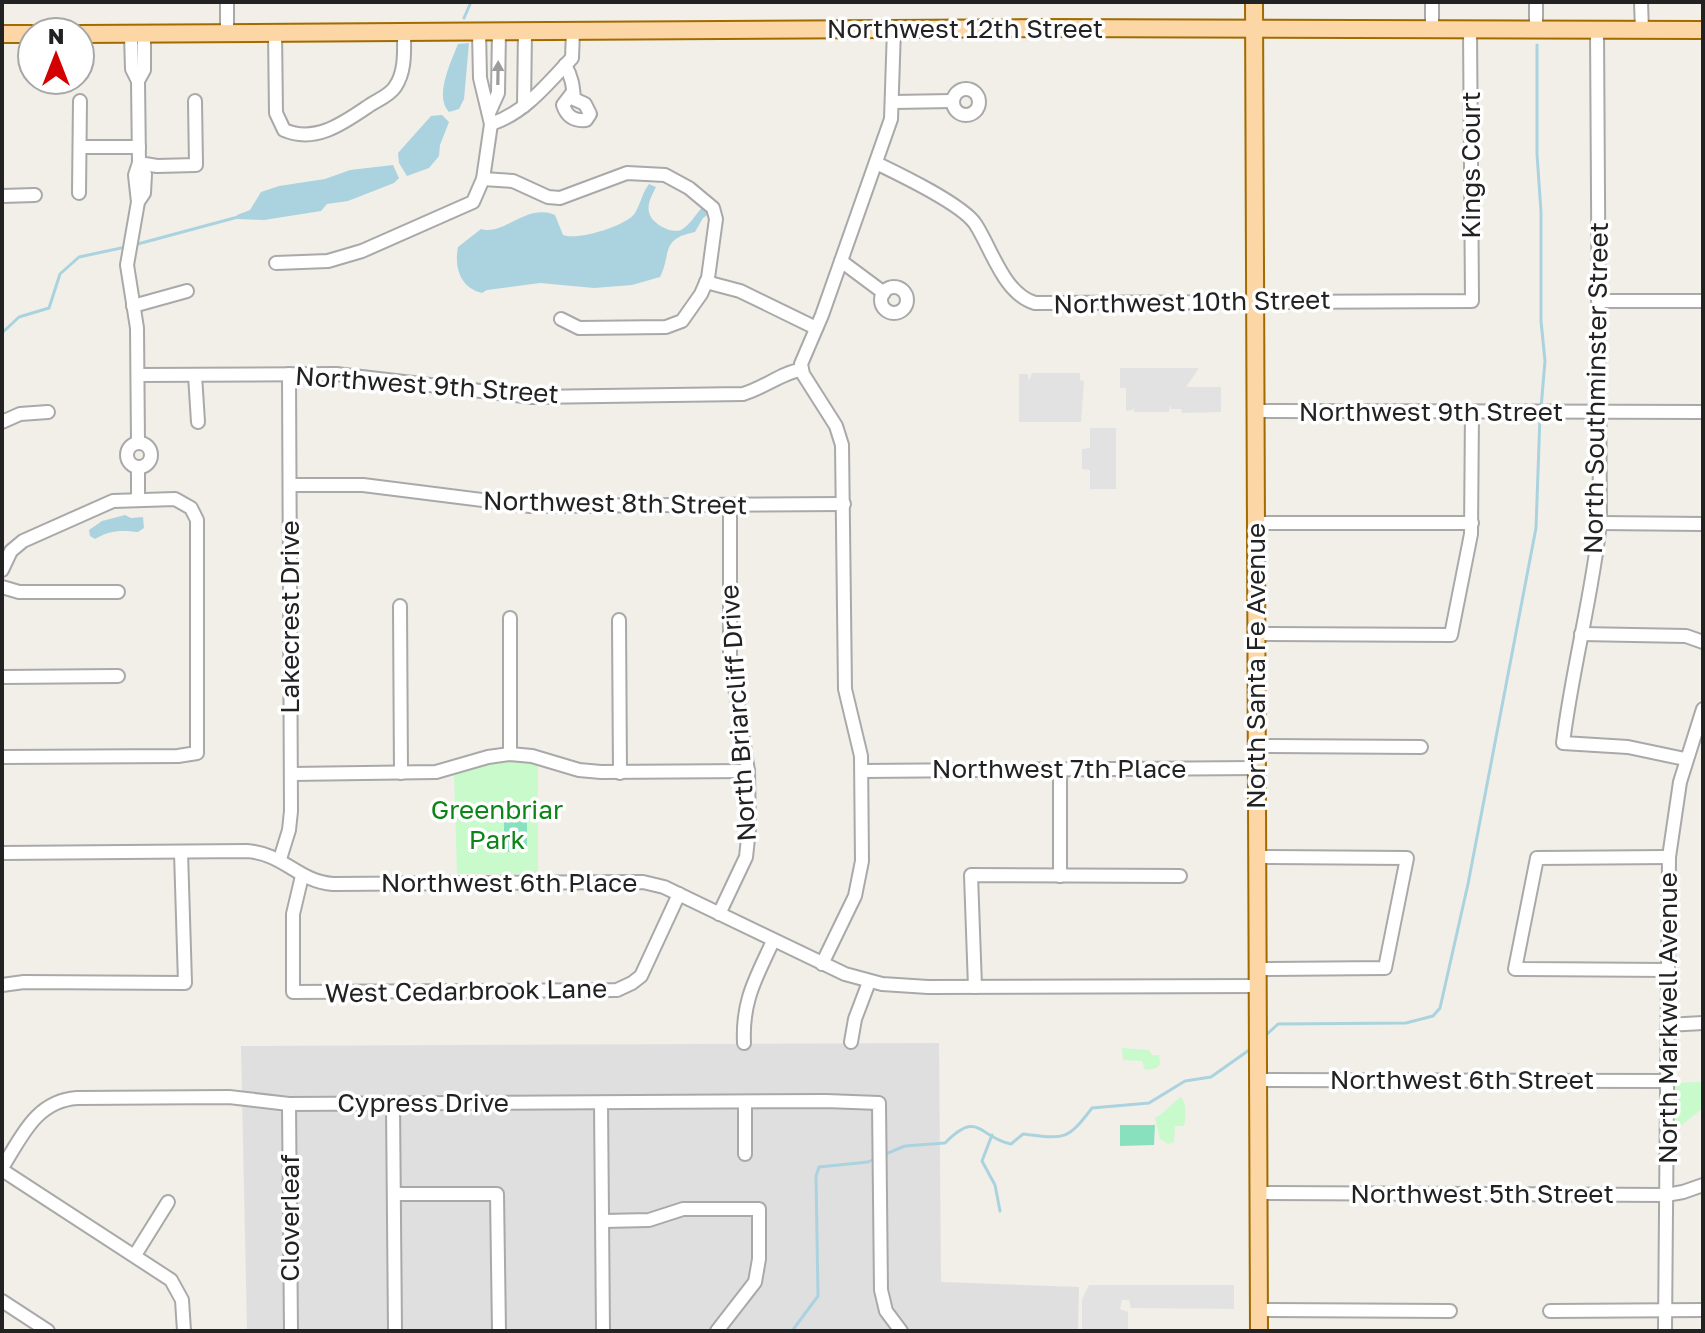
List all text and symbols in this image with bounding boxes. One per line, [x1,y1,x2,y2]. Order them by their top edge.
street label: Northwest 12th Street [827,13,1103,44]
north arrow [16,16,96,96]
text: N [48,22,64,49]
one-way arrow [492,60,504,85]
street label: Kings Court [1455,91,1486,239]
street label: North Southminster Street [1577,222,1614,554]
street label: Northwest 10th Street [1053,284,1331,319]
street label: Northwest 9th Street [294,360,560,409]
street label: Northwest 9th Street [1299,396,1563,427]
street label: Northwest 8th Street [483,485,747,520]
street label: Lakecrest Drive [274,520,305,714]
street label: North Santa Fe Avenue [1240,523,1271,809]
street label: North Briarcliff Drive [713,583,762,843]
street label: Northwest 7th Place [932,753,1186,784]
park label: Greenbriar Park [431,794,563,855]
street label: Northwest 6th Place [381,867,637,898]
street label: North Markwell Avenue [1652,872,1683,1164]
street label: West Cedarbrook Lane [325,973,607,1008]
street label: Northwest 6th Street [1330,1064,1594,1095]
street label: Cypress Drive [337,1087,509,1118]
street label: Cloverleaf [274,1154,305,1282]
street label: Northwest 5th Street [1350,1178,1614,1209]

